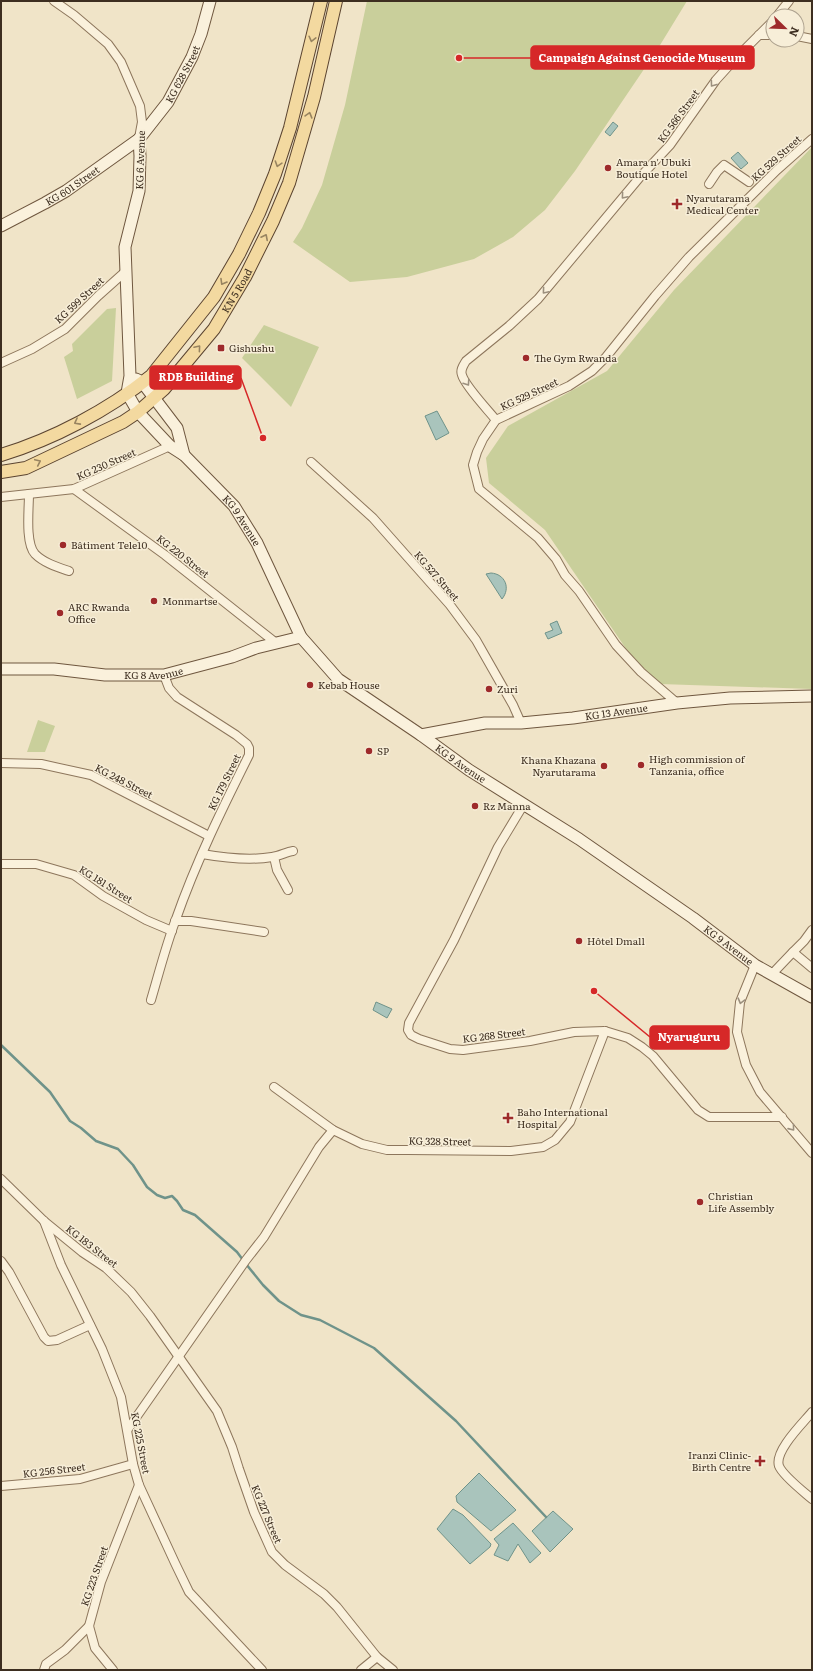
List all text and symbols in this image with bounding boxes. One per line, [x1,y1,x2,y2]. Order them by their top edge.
north arrow [765,8,805,48]
text: N [786,25,804,40]
one-way arrow [308,35,317,42]
street label: KG 628 Street [161,43,203,105]
callout: Campaign Against Genocide Museum [531,46,754,69]
text: Campaign Against Genocide Museum [539,49,745,65]
one-way arrow [711,80,718,87]
street label: KG 566 Street [653,86,702,146]
one-way arrow [304,111,313,118]
street label: KG 6 Avenue [131,130,148,190]
street label: KG 529 Street [747,131,804,184]
place label: Amara n' Ubuki Boutique Hotel [616,154,691,181]
one-way arrow [274,161,283,168]
street label: KG 601 Street [42,162,102,209]
marker: Amara n' Ubuki Boutique Hotel [603,163,613,173]
place label: Nyarutarama Medical Center [686,190,759,217]
one-way arrow [621,192,628,199]
marker: Nyarutarama Medical Center [671,198,683,210]
one-way arrow [260,233,268,241]
street label: KN 5 Road [217,266,255,316]
street label: KG 599 Street [51,273,107,327]
one-way arrow [220,278,227,285]
one-way arrow [542,287,549,294]
place label: Gishushu [229,340,275,355]
marker: Gishushu [216,343,226,353]
one-way arrow [194,345,201,352]
place label: The Gym Rwanda [534,350,617,365]
marker: The Gym Rwanda [521,353,531,363]
callout: RDB Building [150,366,241,389]
text: RDB Building [159,368,234,384]
street label: KG 529 Street [497,374,560,414]
one-way arrow [462,379,469,386]
one-way arrow [74,417,82,425]
street label: KG 230 Street [74,444,138,483]
one-way arrow [34,459,42,467]
street label: KG 9 Avenue [220,491,265,548]
street label: KG 220 Street [154,530,213,581]
place label: Bâtiment Tele10 [71,537,147,552]
marker: Bâtiment Tele10 [58,540,68,550]
street label: KG 527 Street [411,547,463,604]
place label: Monmartse [162,593,217,608]
marker: Monmartse [149,596,159,606]
place label: ARC Rwanda Office [68,599,130,626]
marker: ARC Rwanda Office [55,608,65,618]
street label: KG 8 Avenue [124,662,184,682]
place label: Kebab House [318,677,380,692]
marker: Kebab House [305,680,315,690]
place label: Zuri [497,681,519,696]
marker: Zuri [484,684,494,694]
street label: KG 13 Avenue [584,699,649,723]
street label: KG 9 Avenue [432,740,489,786]
place label: SP [377,743,389,758]
marker: SP [364,746,374,756]
street label: KG 179 Street [203,751,244,813]
place label: High commission of Tanzania, office [649,751,746,778]
place label: Khana Khazana Nyarutarama [521,752,597,779]
street label: KG 248 Street [93,759,156,802]
marker: High commission of Tanzania, office [636,760,646,770]
marker: Khana Khazana Nyarutarama [599,761,609,771]
place label: Rz Manna [483,798,531,813]
marker: Rz Manna [470,801,480,811]
street label: KG 181 Street [76,861,136,906]
street label: KG 9 Avenue [701,921,757,968]
place label: Hôtel Dmall [587,933,645,948]
marker: Hôtel Dmall [574,936,584,946]
one-way arrow [737,997,746,1004]
street label: KG 268 Street [462,1023,526,1046]
callout: Nyaruguru [650,1026,729,1049]
text: Nyaruguru [658,1028,721,1044]
place label: Baho International Hospital [517,1104,608,1131]
marker: Baho International Hospital [502,1112,514,1124]
one-way arrow [787,1124,794,1131]
street label: KG 328 Street [408,1132,472,1149]
place label: Christian Life Assembly [708,1188,774,1215]
marker: Christian Life Assembly [695,1197,705,1207]
street label: KG 183 Street [63,1221,121,1271]
street label: KG 225 Street [128,1411,155,1475]
place label: Iranzi Clinic- Birth Centre [688,1447,751,1474]
marker: Iranzi Clinic- Birth Centre [754,1455,766,1467]
street label: KG 256 Street [22,1458,86,1481]
street label: KG 227 Street [248,1482,287,1545]
street label: KG 223 Street [76,1544,111,1608]

